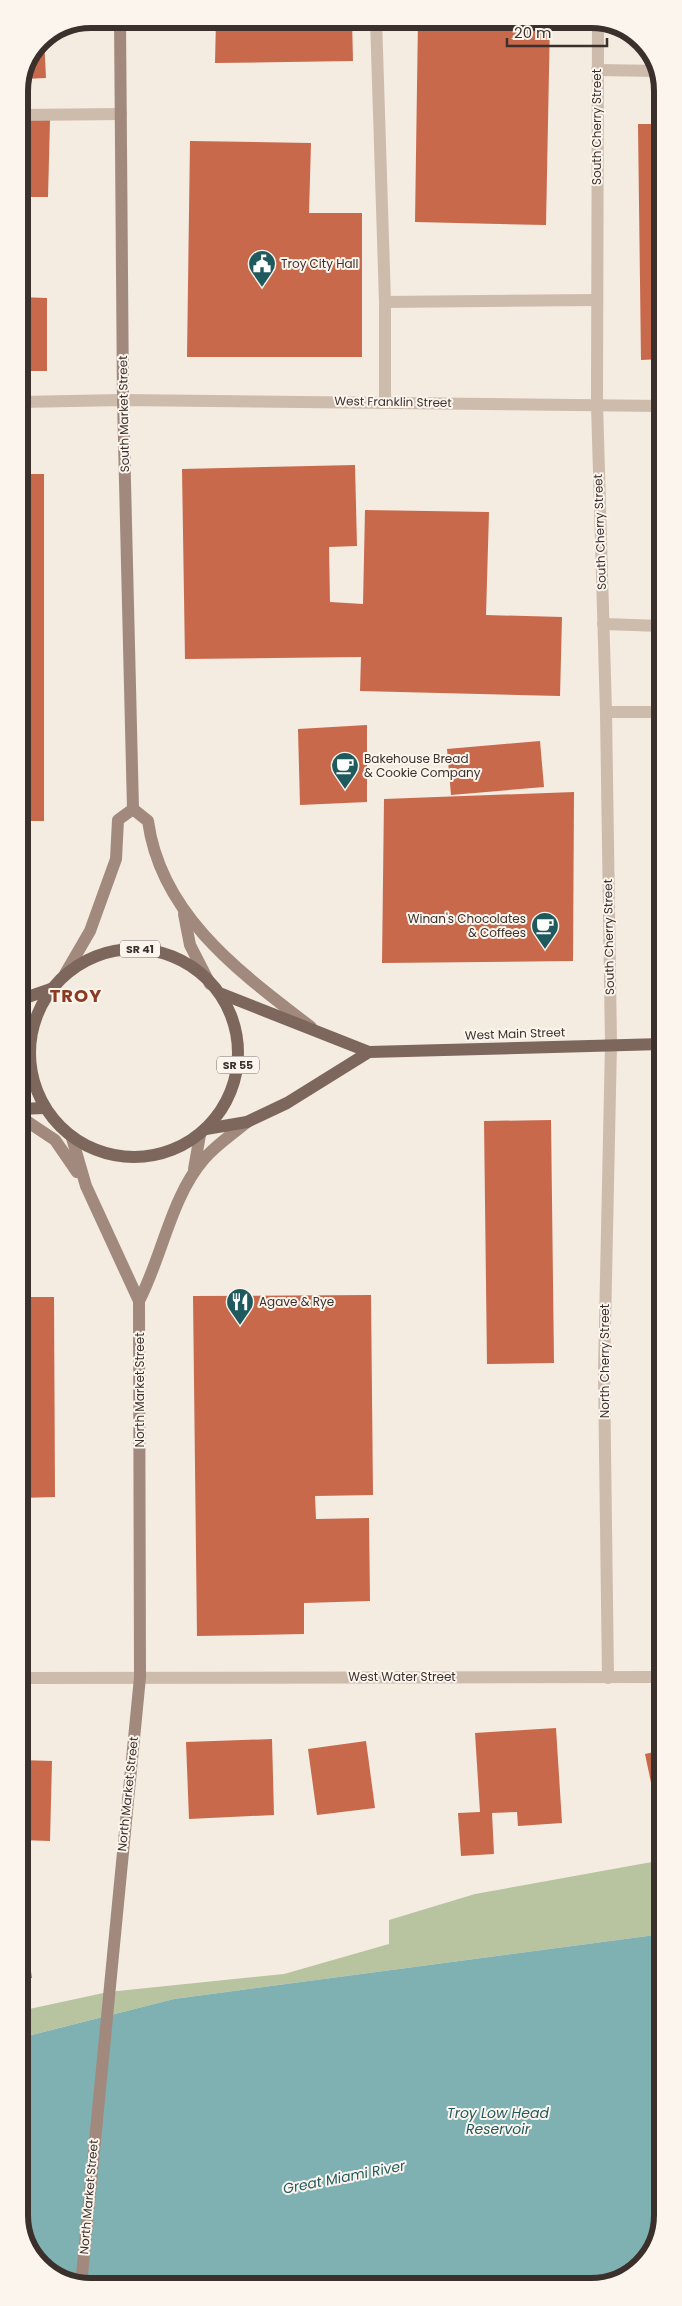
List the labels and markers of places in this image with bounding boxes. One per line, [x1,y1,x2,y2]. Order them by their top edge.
public building icon: Troy City Hall [247,249,277,288]
place label: Troy City Hall [281,255,359,272]
place label: Bakehouse Bread & Cookie Company [364,750,481,781]
cafe icon: Bakehouse Bread & Cookie Company [330,751,360,790]
place label: Winan's Chocolates & Coffees [408,910,526,941]
cafe icon: Winan's Chocolates & Coffees [530,911,560,950]
restaurant icon: Agave & Rye [225,1287,255,1326]
place label: Agave & Rye [259,1293,334,1310]

